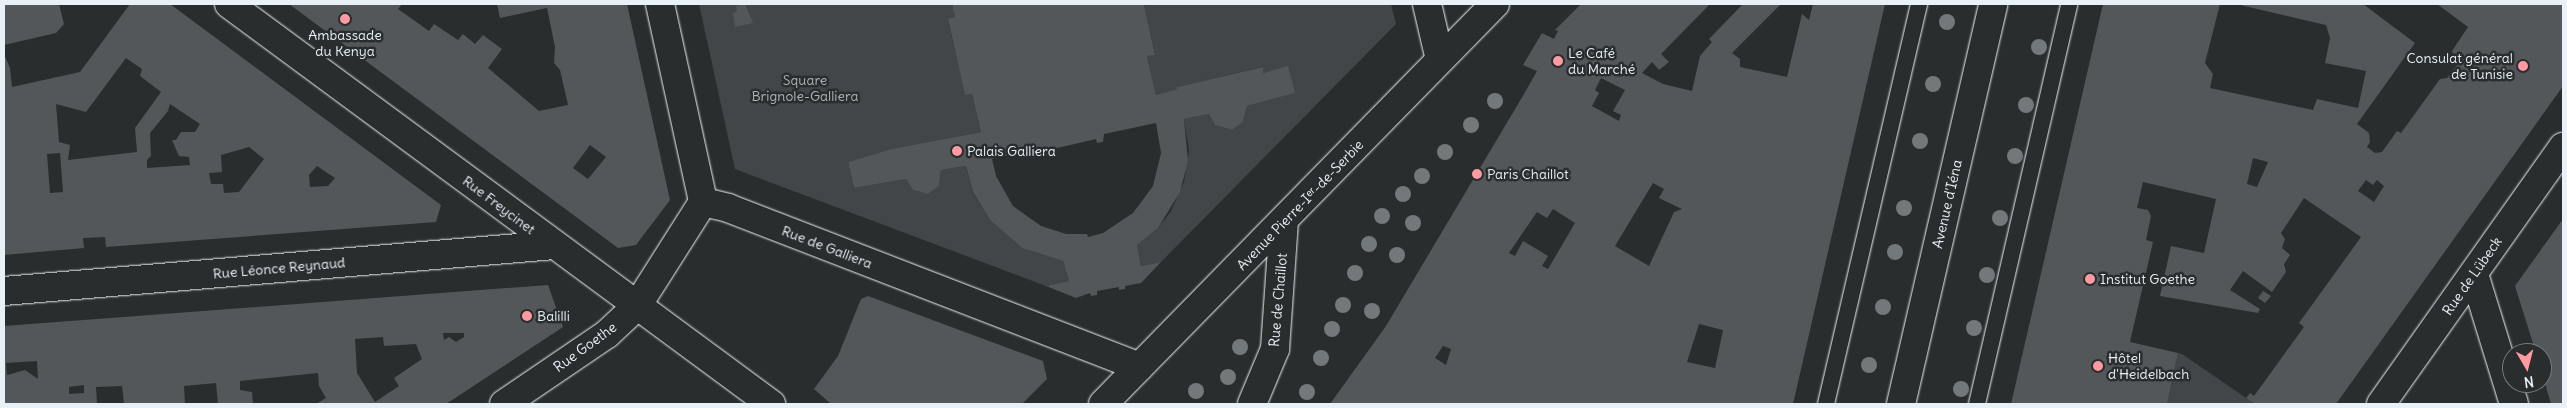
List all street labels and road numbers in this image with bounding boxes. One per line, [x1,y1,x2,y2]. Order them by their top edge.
street label: Avenue Pierre-Iᵉʳ-de-Serbie [1233,136,1367,274]
street label: Avenue d'Iéna [1929,158,1965,250]
street label: Rue Freycinet [459,172,539,238]
street label: Rue de Galliera [779,222,875,272]
street label: Rue de Lübeck [2439,233,2505,319]
street label: Rue de Chaillot [1266,252,1290,348]
street label: Rue Léonce Reynaud [212,254,346,282]
street label: Rue Goethe [550,319,620,375]

